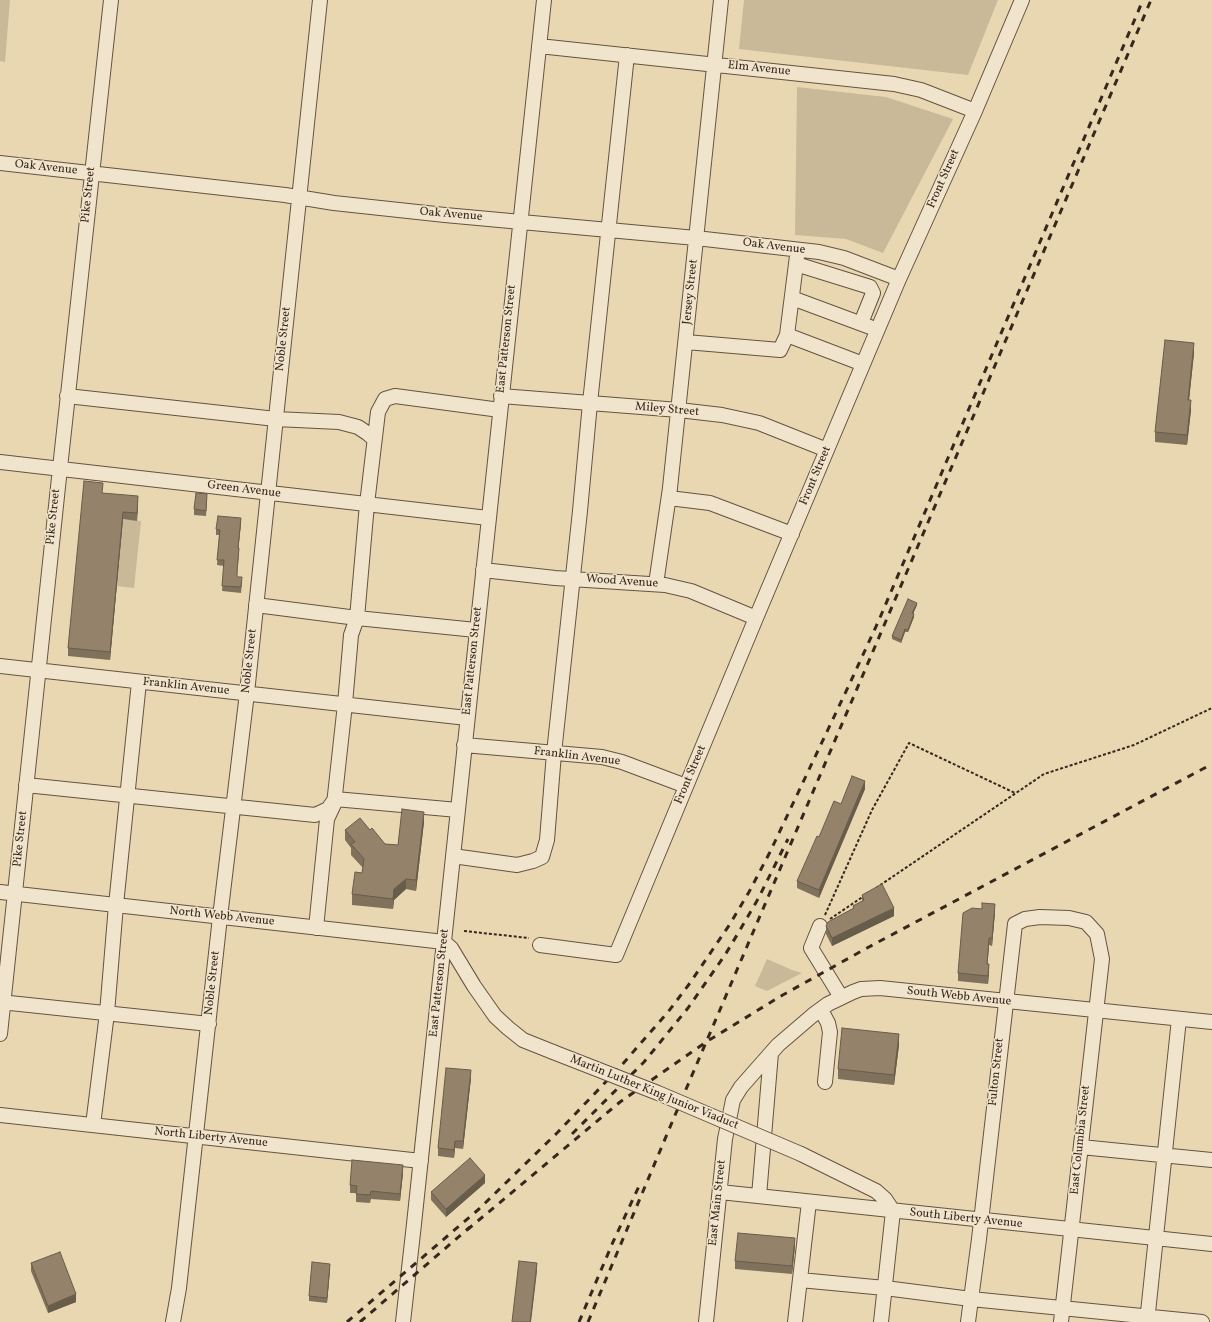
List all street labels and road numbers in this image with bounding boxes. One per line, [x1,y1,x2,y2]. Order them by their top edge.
street label: Elm Avenue [727,59,791,79]
street label: Front Street [925,147,963,211]
street label: Oak Avenue [14,158,78,178]
street label: Pike Street [79,166,99,224]
street label: Oak Avenue [419,205,483,225]
street label: Oak Avenue [742,236,806,258]
street label: Jersey Street [680,259,702,325]
street label: East Patterson Street [494,284,520,394]
street label: Noble Street [273,306,295,372]
street label: Miley Street [634,400,700,420]
street label: Front Street [797,444,835,508]
street label: Green Avenue [206,478,282,502]
street label: Pike Street [44,488,64,546]
street label: Wood Avenue [585,572,659,592]
street label: East Patterson Street [460,606,486,716]
street label: Noble Street [239,628,261,694]
street label: Franklin Avenue [142,675,230,699]
street label: Front Street [672,743,710,807]
street label: Franklin Avenue [533,745,621,769]
street label: Pike Street [11,810,31,868]
street label: North Webb Avenue [169,904,275,930]
street label: East Patterson Street [427,928,453,1038]
street label: Noble Street [202,950,224,1016]
street label: South Webb Avenue [906,984,1012,1010]
street label: Fulton Street [986,1037,1008,1107]
street label: Martin Luther King Junior Viaduct [568,1052,740,1134]
street label: East Columbia Street [1068,1085,1094,1195]
street label: North Liberty Avenue [154,1125,268,1151]
street label: East Main Street [706,1159,730,1247]
street label: South Liberty Avenue [909,1206,1023,1232]

